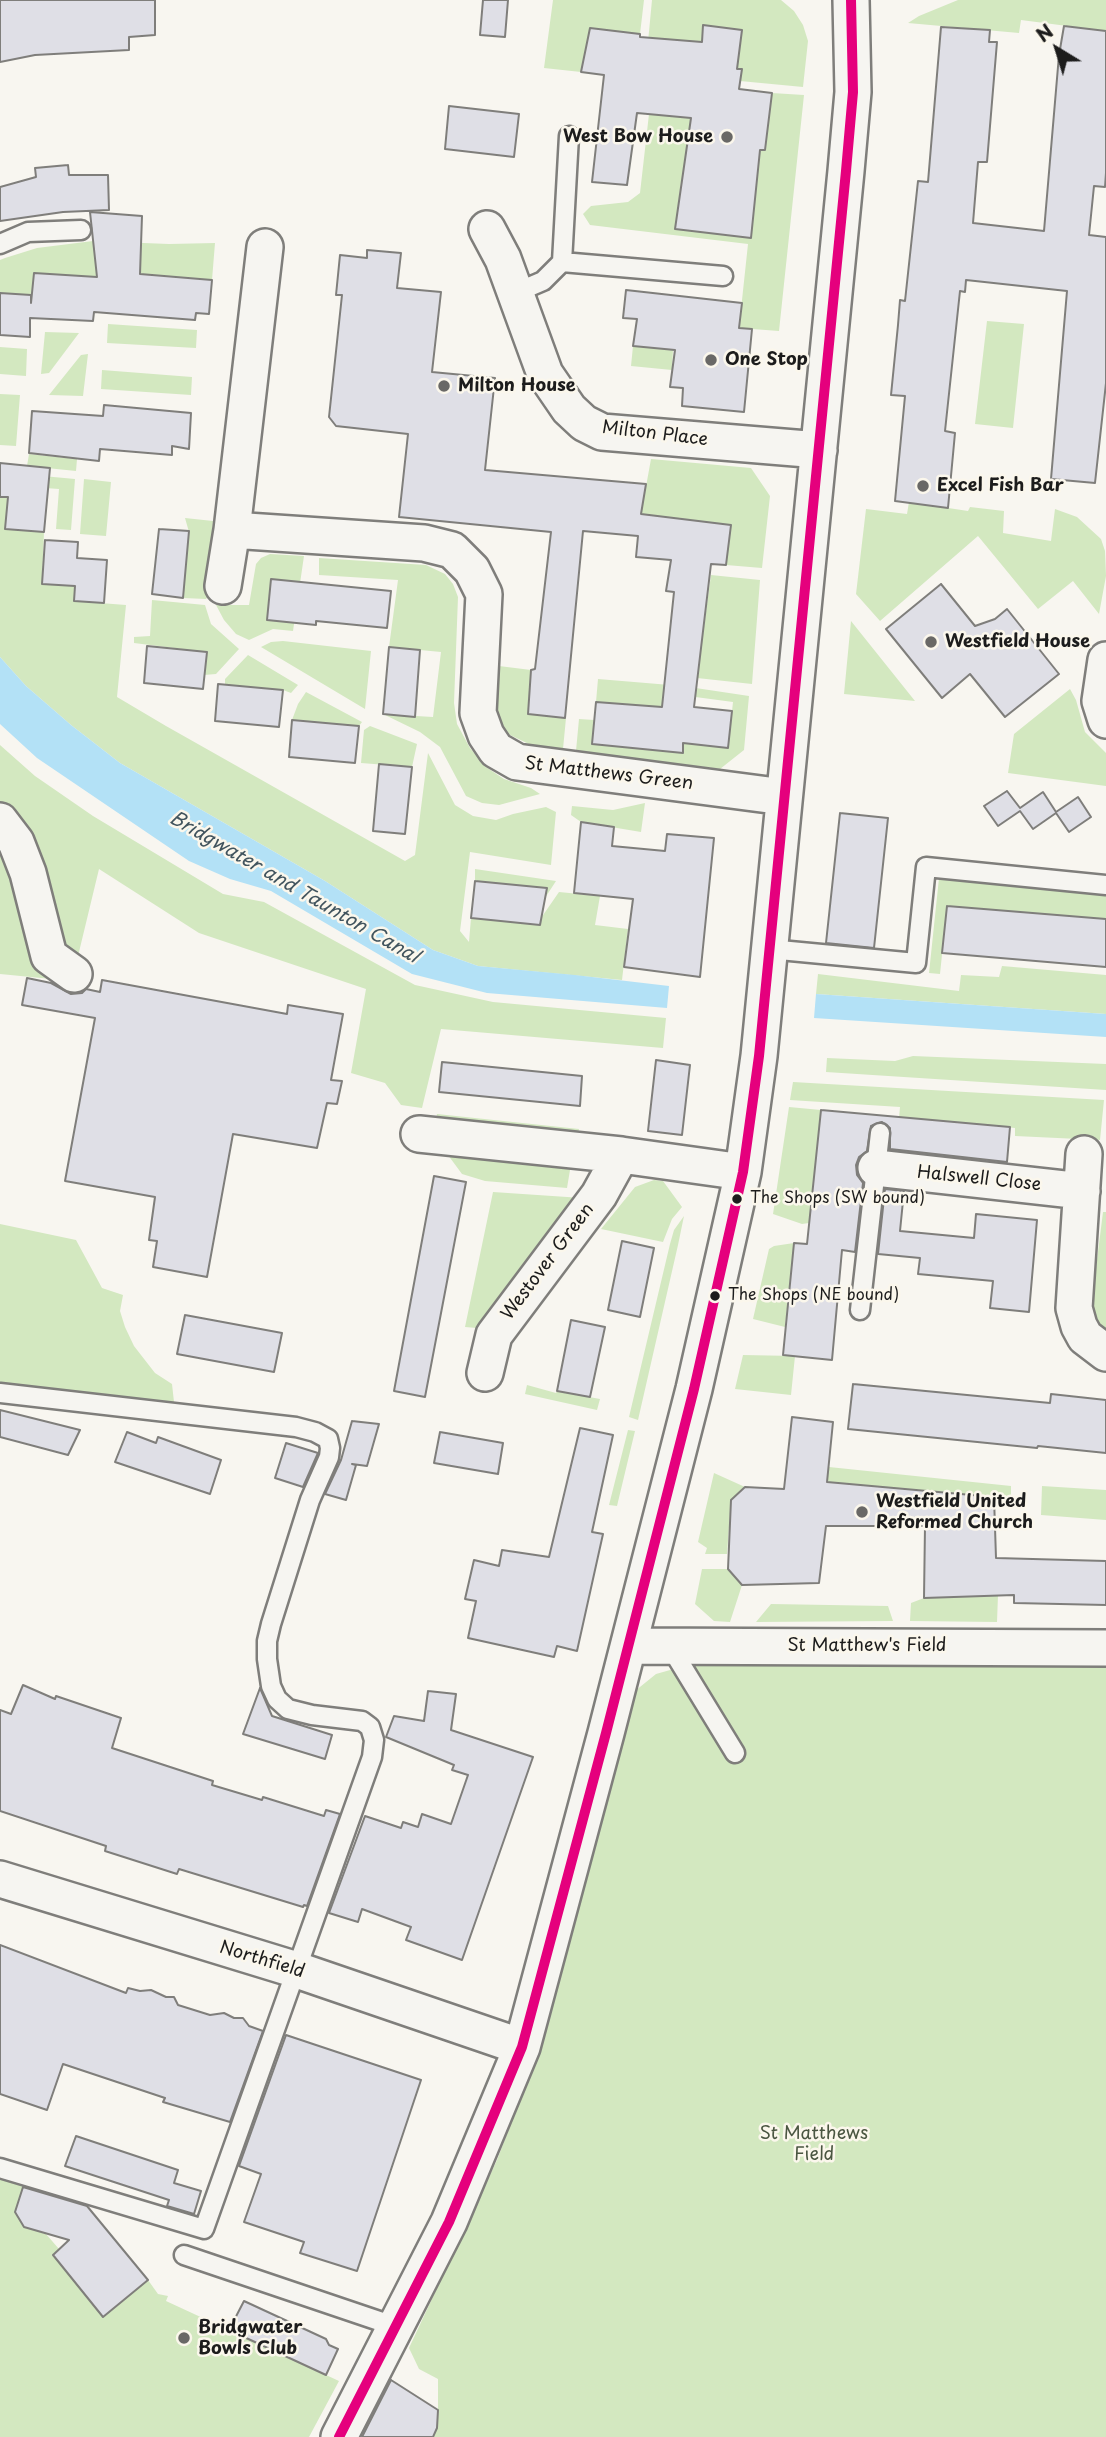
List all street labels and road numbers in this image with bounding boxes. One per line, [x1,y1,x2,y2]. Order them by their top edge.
street label: Milton Place [601,417,709,451]
street label: St Matthews Green [524,753,694,795]
street label: Halswell Close [916,1162,1042,1196]
street label: Westover Green [497,1199,599,1325]
street label: St Matthew's Field [788,1635,946,1657]
street label: Northfield [217,1937,307,1983]

